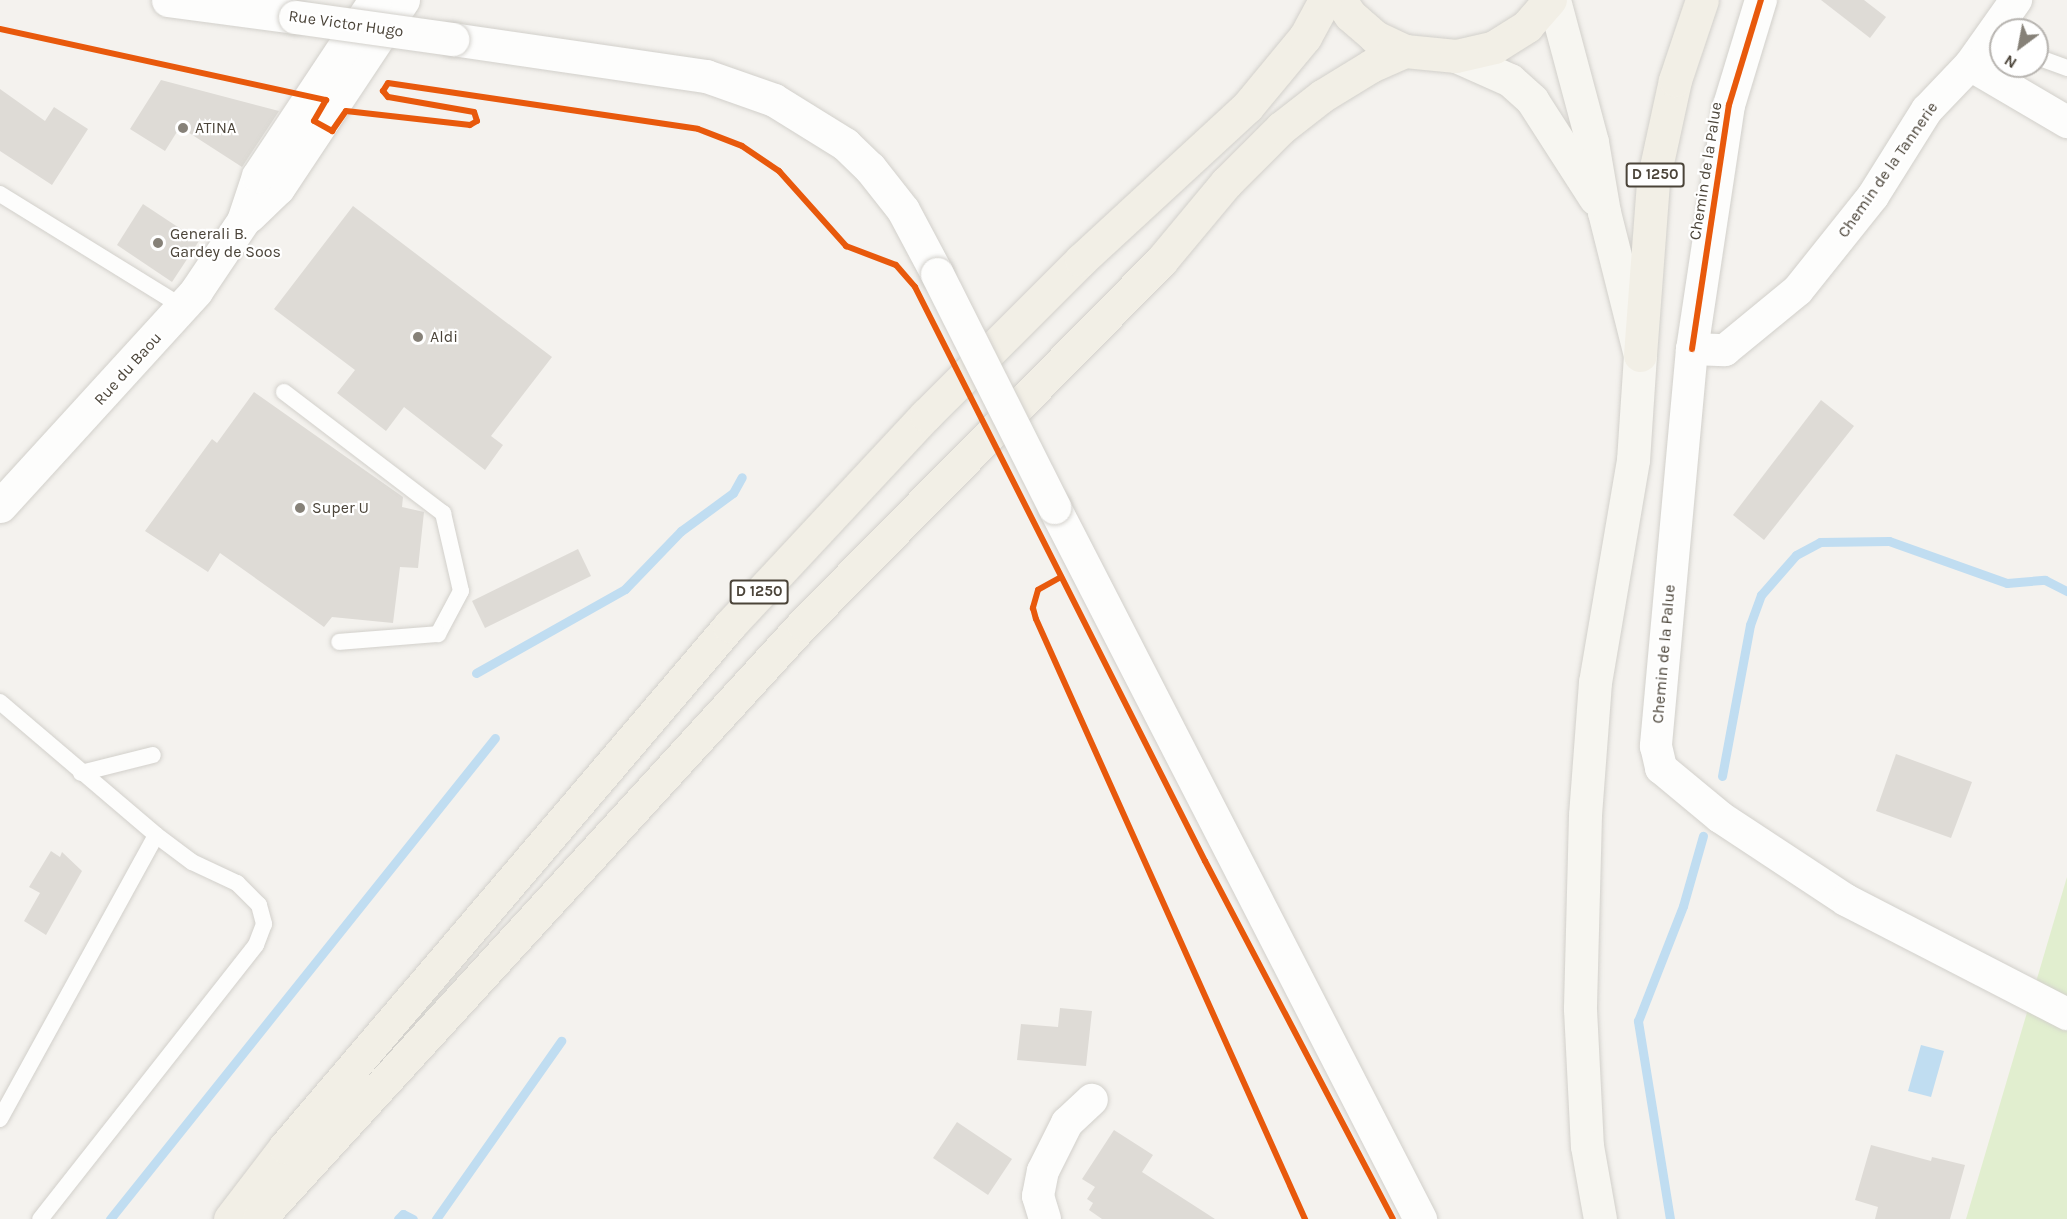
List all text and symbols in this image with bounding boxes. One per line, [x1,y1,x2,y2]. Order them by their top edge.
street label: Rue Victor Hugo [287,6,405,42]
north arrow [1989,18,2049,78]
text: N [2000,51,2020,73]
street label: Chemin de la Tannerie [1834,98,1942,242]
street label: Chemin de la Palue [1686,101,1726,241]
place label: ATINA [195,118,236,138]
marker: ATINA [176,121,190,135]
road number: D 1250 [1625,163,1685,187]
place label: Generali B. Gardey de Soos [170,224,281,262]
marker: Generali B. Gardey de Soos [151,236,165,250]
place label: Aldi [430,327,458,347]
street label: Rue du Baou [90,329,166,409]
marker: Aldi [411,330,425,344]
place label: Super U [312,498,369,518]
marker: Super U [293,501,307,515]
road number: D 1250 [729,580,789,604]
street label: Chemin de la Palue [1648,584,1680,724]

